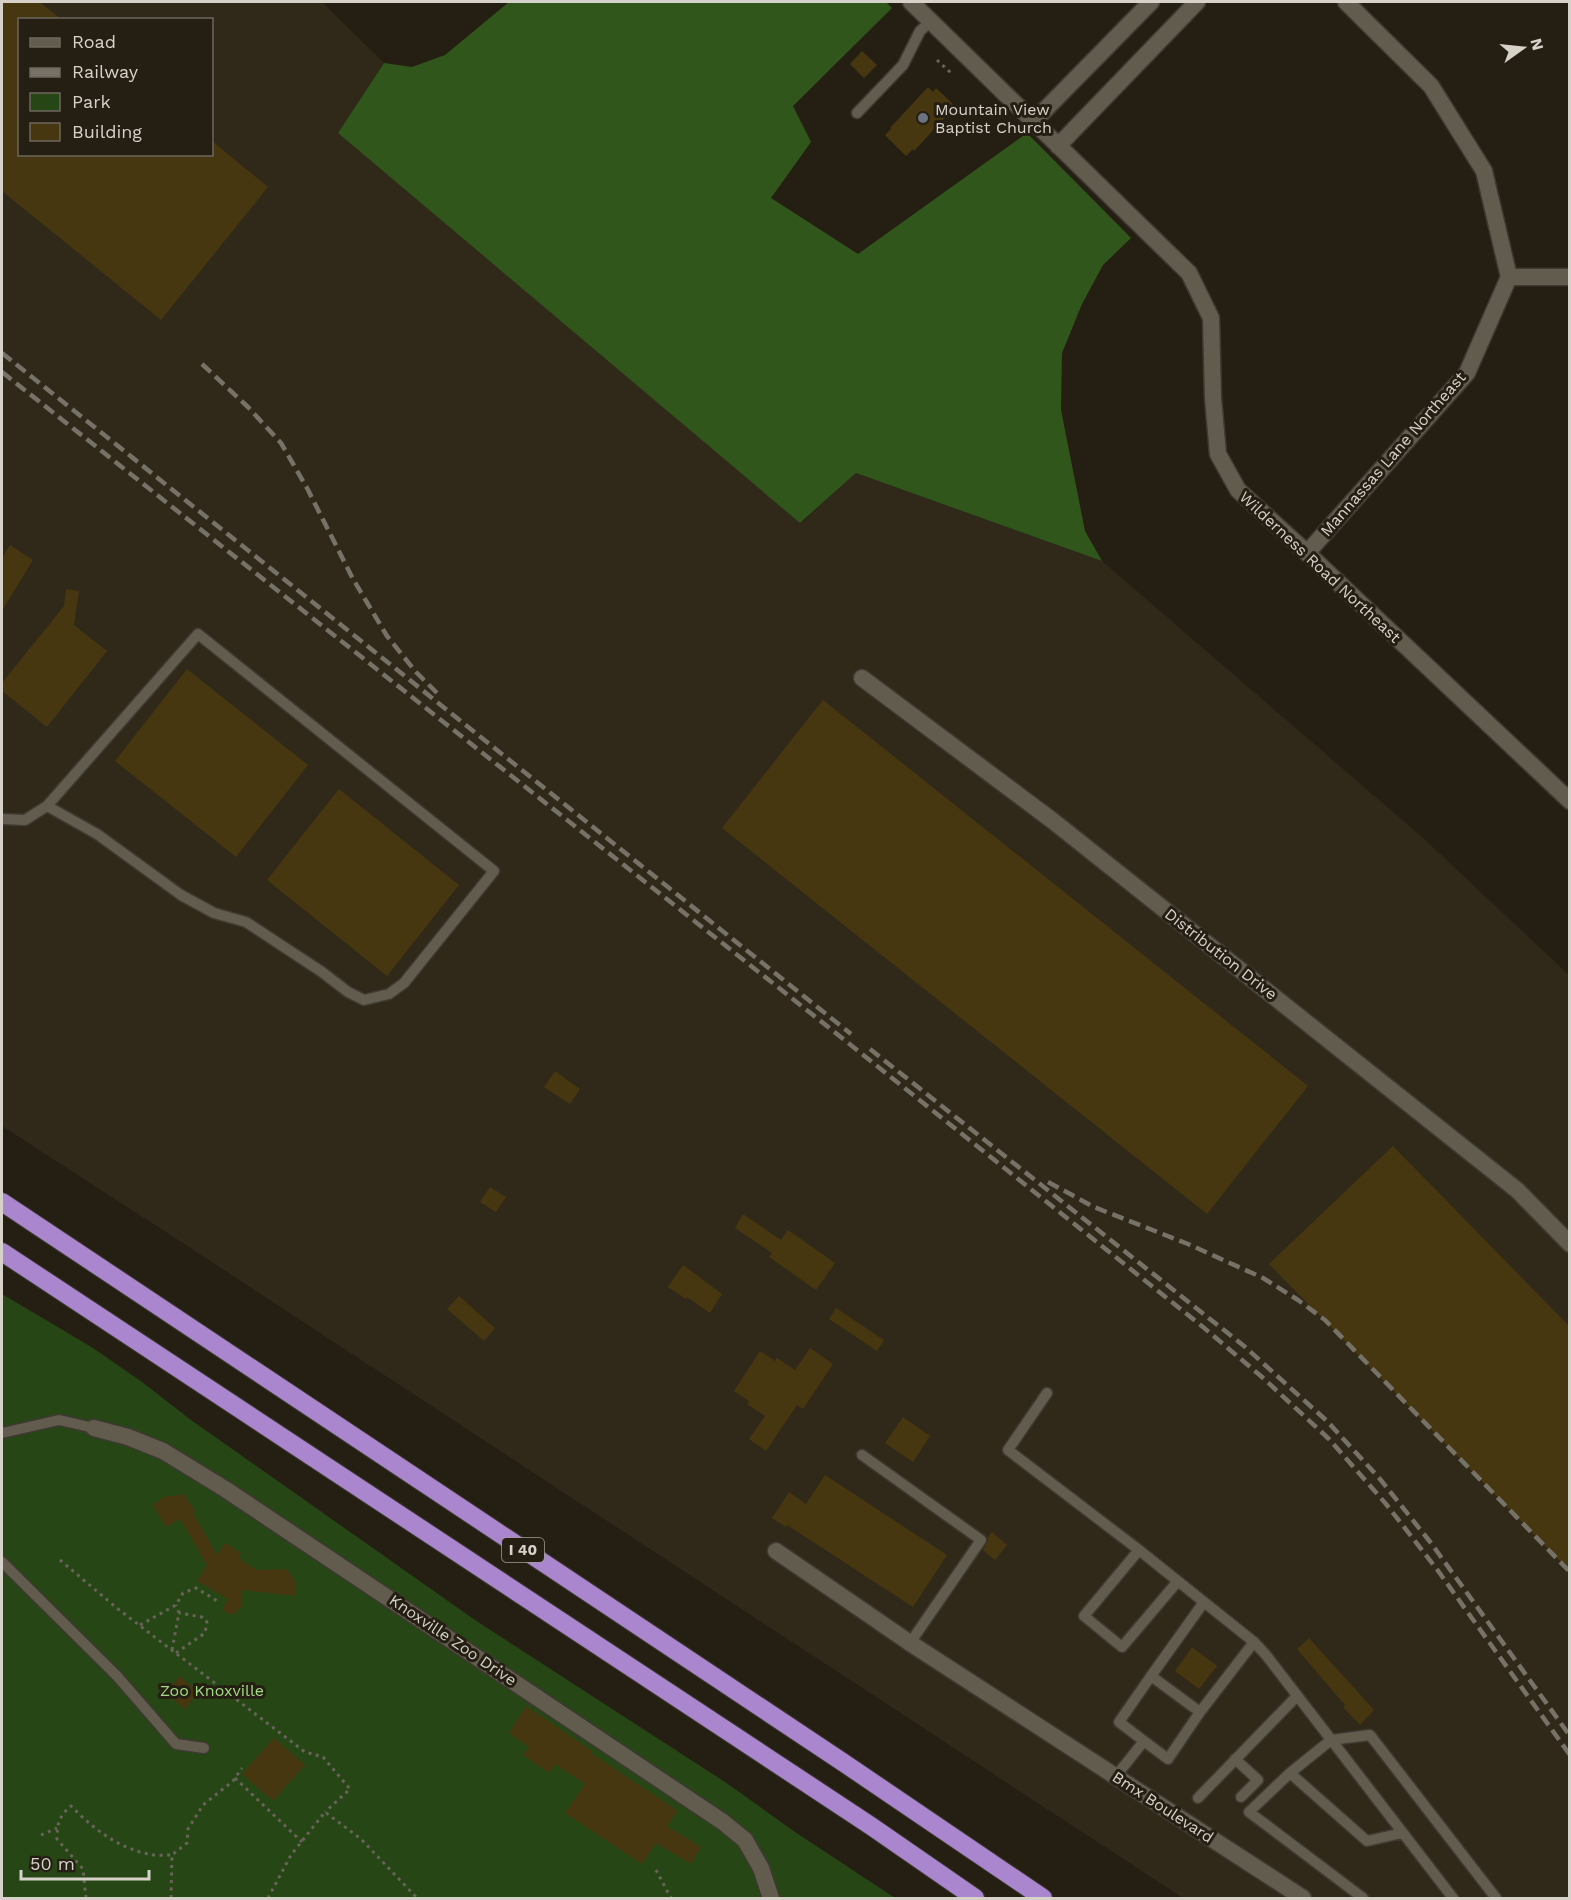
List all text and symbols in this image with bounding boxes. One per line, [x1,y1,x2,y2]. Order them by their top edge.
legend [18,18,213,156]
north arrow [1493,18,1553,78]
text: Road [72,31,116,52]
text: N [1526,36,1548,52]
text: Railway [72,61,139,82]
text: Park [72,91,111,112]
place label: Mountain View Baptist Church [935,100,1052,137]
marker: Mountain View Baptist Church [916,111,930,125]
text: Building [72,121,142,142]
street label: Mannassas Lane Northeast [1316,368,1470,540]
street label: Wilderness Road Northeast [1235,487,1405,647]
street label: Distribution Drive [1161,904,1281,1004]
road number: I 40 [502,1538,544,1562]
street label: Knoxville Zoo Drive [386,1590,520,1690]
park label: Zoo Knoxville [160,1681,264,1700]
street label: Bmx Boulevard [1109,1767,1217,1847]
scale bar [21,1843,148,1881]
text: 50 m [30,1853,75,1874]

